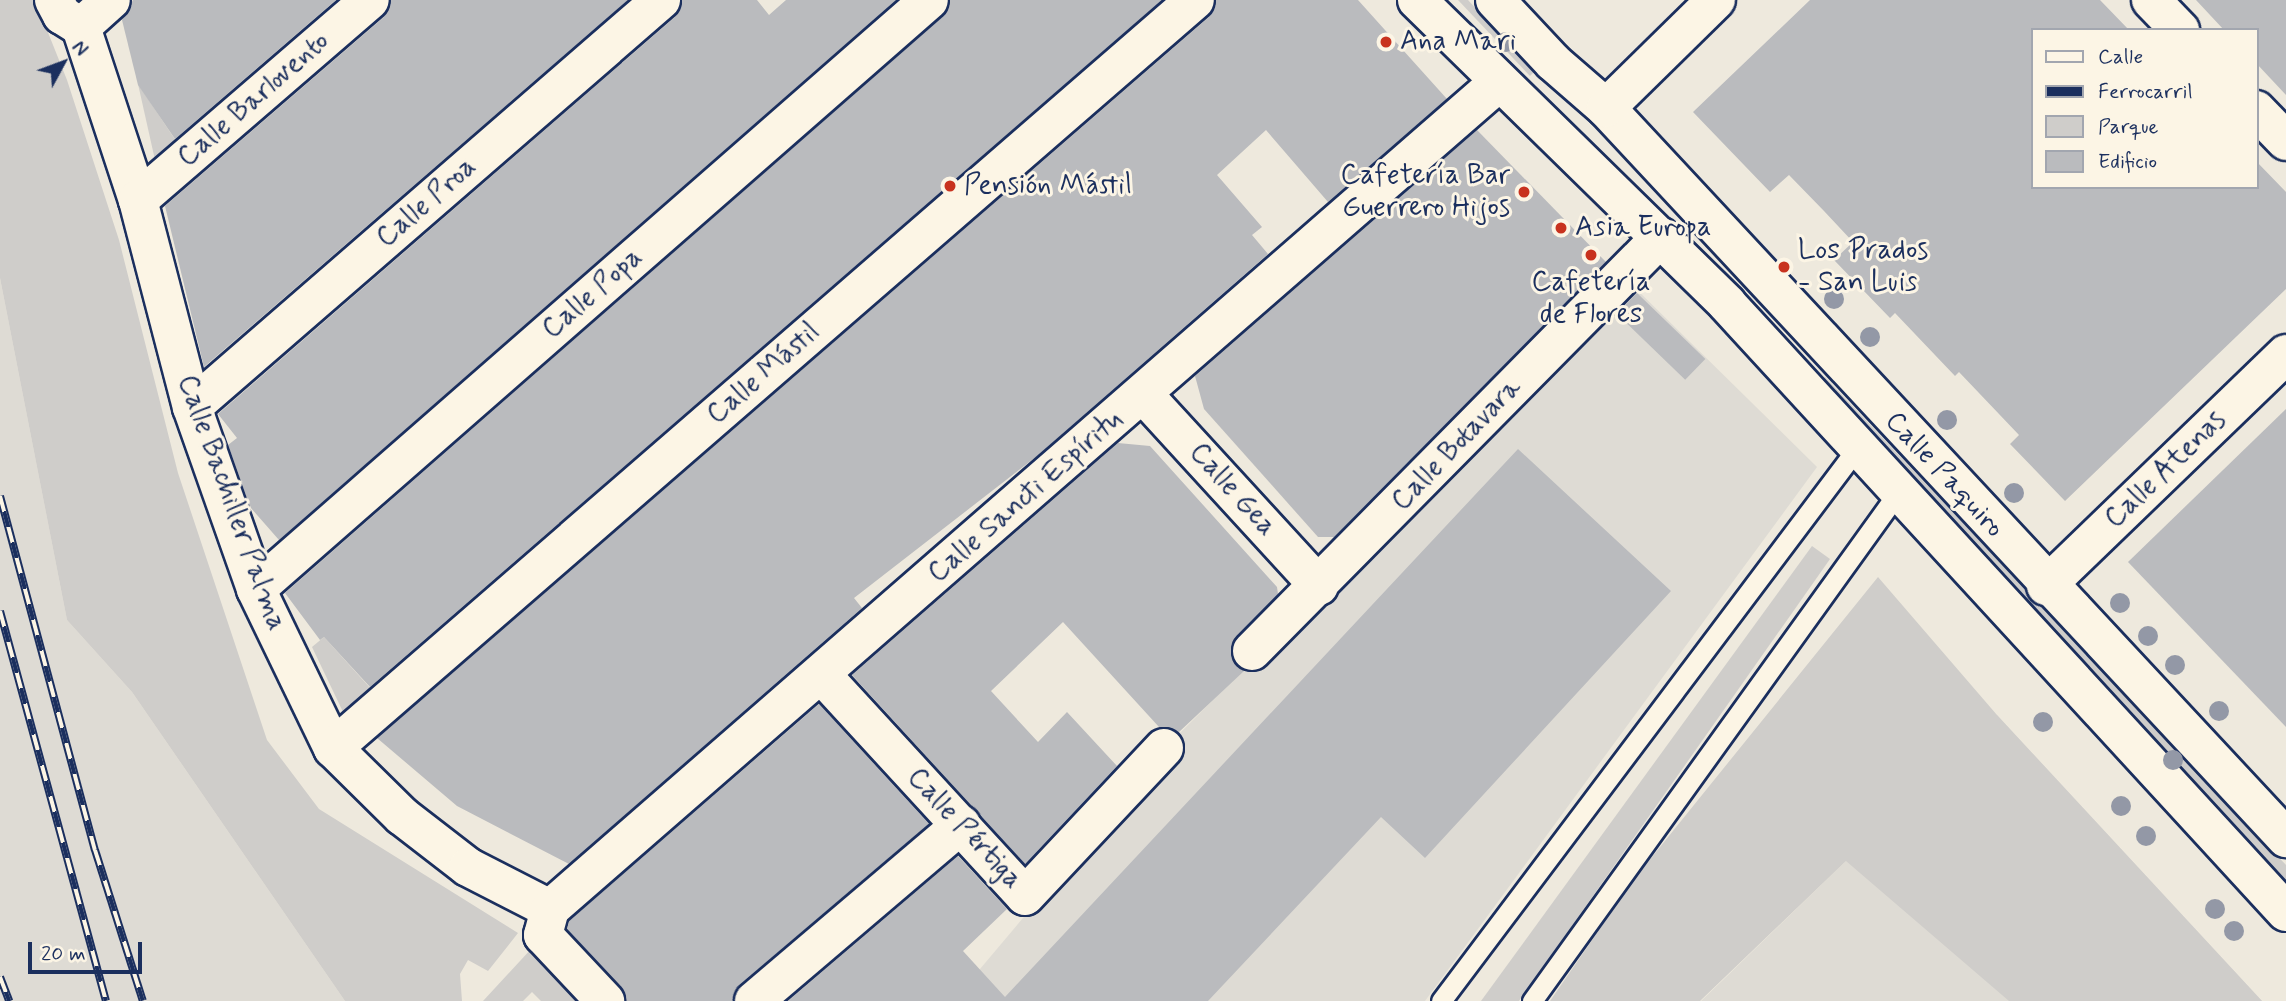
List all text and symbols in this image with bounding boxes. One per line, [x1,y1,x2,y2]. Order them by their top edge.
place label: Ana Mari [1400,25,1511,59]
street label: Calle Barlovento [172,26,336,174]
north arrow [28,28,98,98]
legend [2030,28,2258,189]
marker: Ana Mari [1378,34,1394,50]
text: N [66,36,93,62]
text: Calle [2098,43,2143,71]
text: Ferrocarril [2098,78,2193,106]
text: Parque [2098,113,2158,141]
text: Edificio [2098,148,2157,176]
street label: Calle Proa [370,151,484,255]
place label: Cafetería Bar Guerrero Hijos [1340,159,1510,225]
place label: Pensión Mástil [964,169,1130,203]
marker: Pensión Mástil [942,178,958,194]
marker: Cafetería Bar Guerrero Hijos [1516,184,1532,200]
place label: Asia Europa [1575,211,1711,245]
marker: Asia Europa [1553,220,1569,236]
place label: Los Prados - San Luis [1798,234,1928,300]
street label: Calle Popa [537,243,649,345]
marker: Cafetería de Flores [1583,247,1599,263]
marker: Los Prados - San Luis [1776,259,1792,275]
place label: Cafetería de Flores [1532,266,1650,332]
street label: Calle Mástil [701,316,827,432]
street label: Calle Botavara [1385,371,1529,519]
street label: Calle Bachiller Palma [170,374,292,632]
street label: Calle Atenas [2098,403,2234,537]
street label: Calle Sancti Espíritu [924,405,1128,589]
street label: Calle Paquiro [1880,408,2008,542]
street label: Calle Gea [1181,437,1283,543]
street label: Calle Pértiga [899,761,1029,897]
scale bar [32,928,145,972]
text: 20 m [41,940,86,968]

